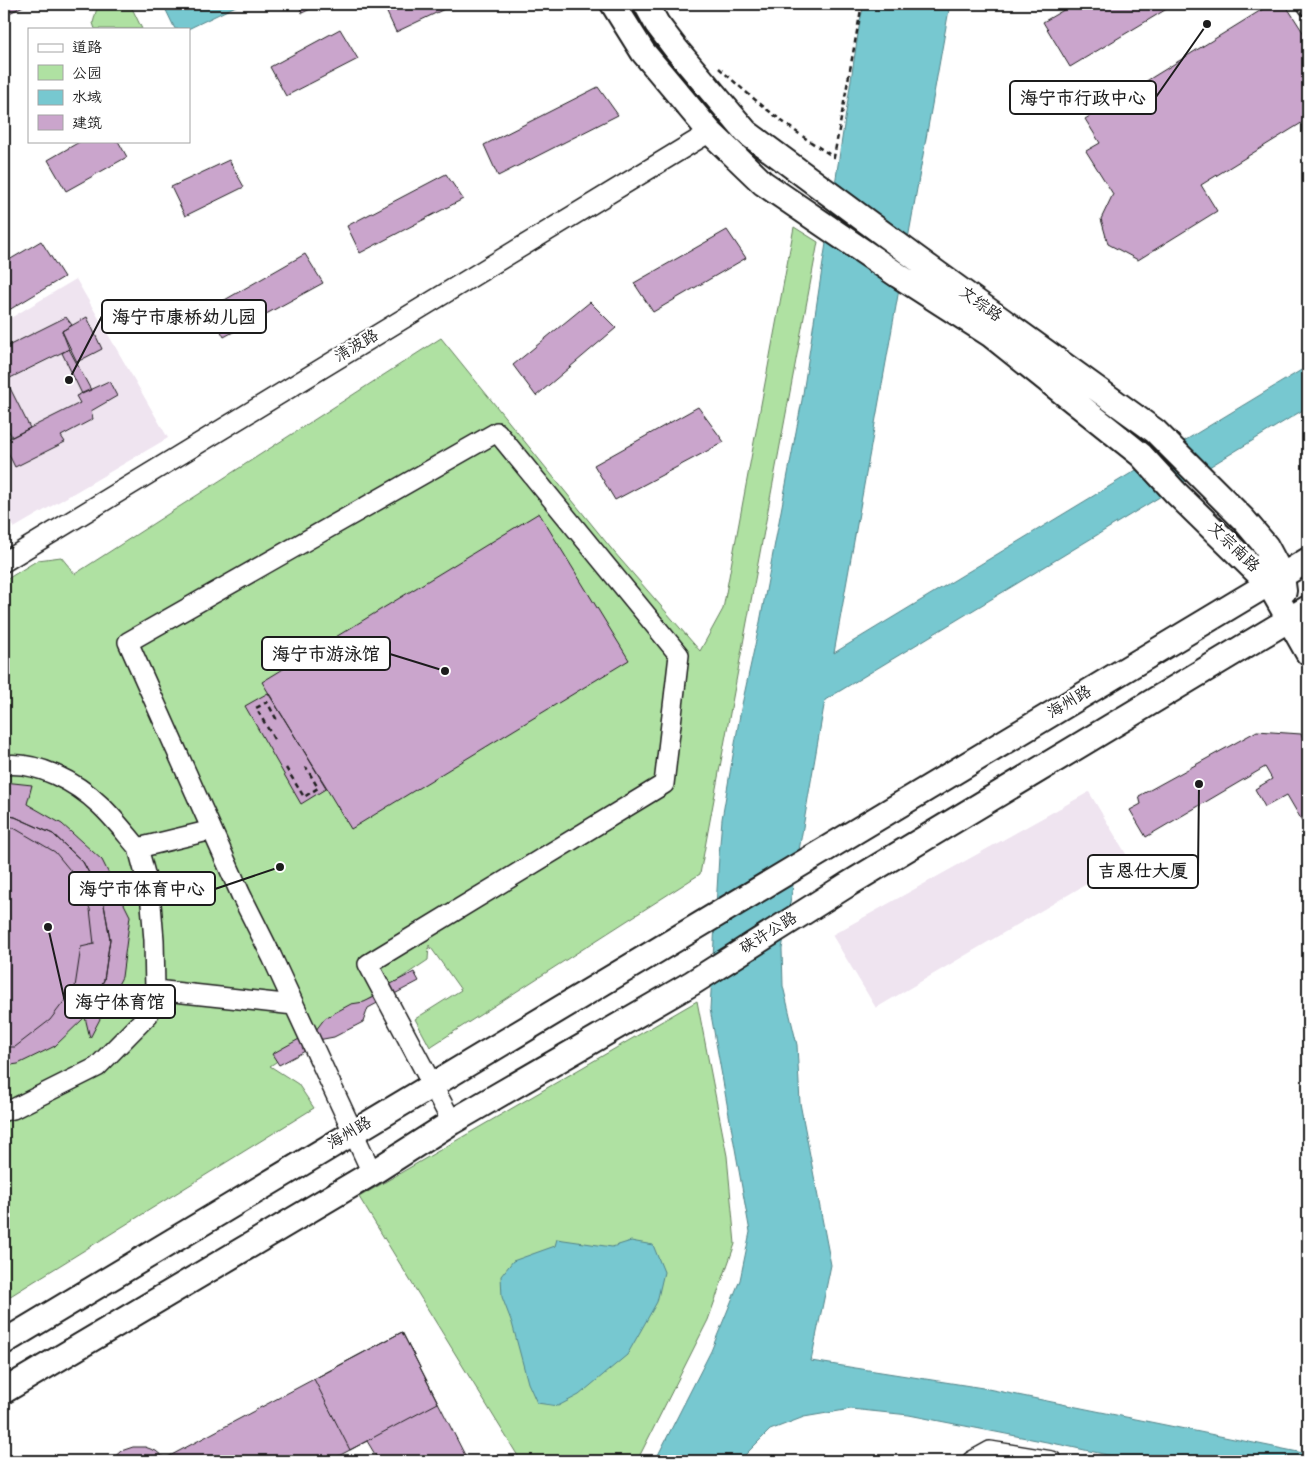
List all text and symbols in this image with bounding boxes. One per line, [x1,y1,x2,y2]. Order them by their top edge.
legend [28,28,190,142]
text: 道路 [72,38,102,60]
text: 公园 [72,64,102,86]
callout: 海宁市行政中心 [1010,81,1156,114]
text: 水域 [72,88,102,110]
text: 海宁市行政中心 [1020,88,1146,113]
text: 建筑 [72,114,102,136]
street label: 文综路 [954,282,1006,328]
callout: 海宁市康桥幼儿园 [102,300,266,333]
text: 海宁市康桥幼儿园 [112,307,256,332]
street label: 清波路 [330,325,384,369]
street label: 文宗南路 [1202,517,1264,579]
callout: 海宁市游泳馆 [262,637,390,670]
text: 海宁市游泳馆 [272,644,380,669]
street label: 海州路 [1043,681,1097,725]
callout: 吉恩仕大厦 [1088,855,1198,888]
text: 吉恩仕大厦 [1098,861,1188,886]
callout: 海宁市体育中心 [69,872,215,905]
text: 海宁市体育中心 [79,879,205,904]
street label: 硖许公路 [736,907,802,961]
callout: 海宁体育馆 [65,985,175,1018]
text: 海宁体育馆 [75,992,165,1017]
street label: 海州路 [323,1112,377,1156]

